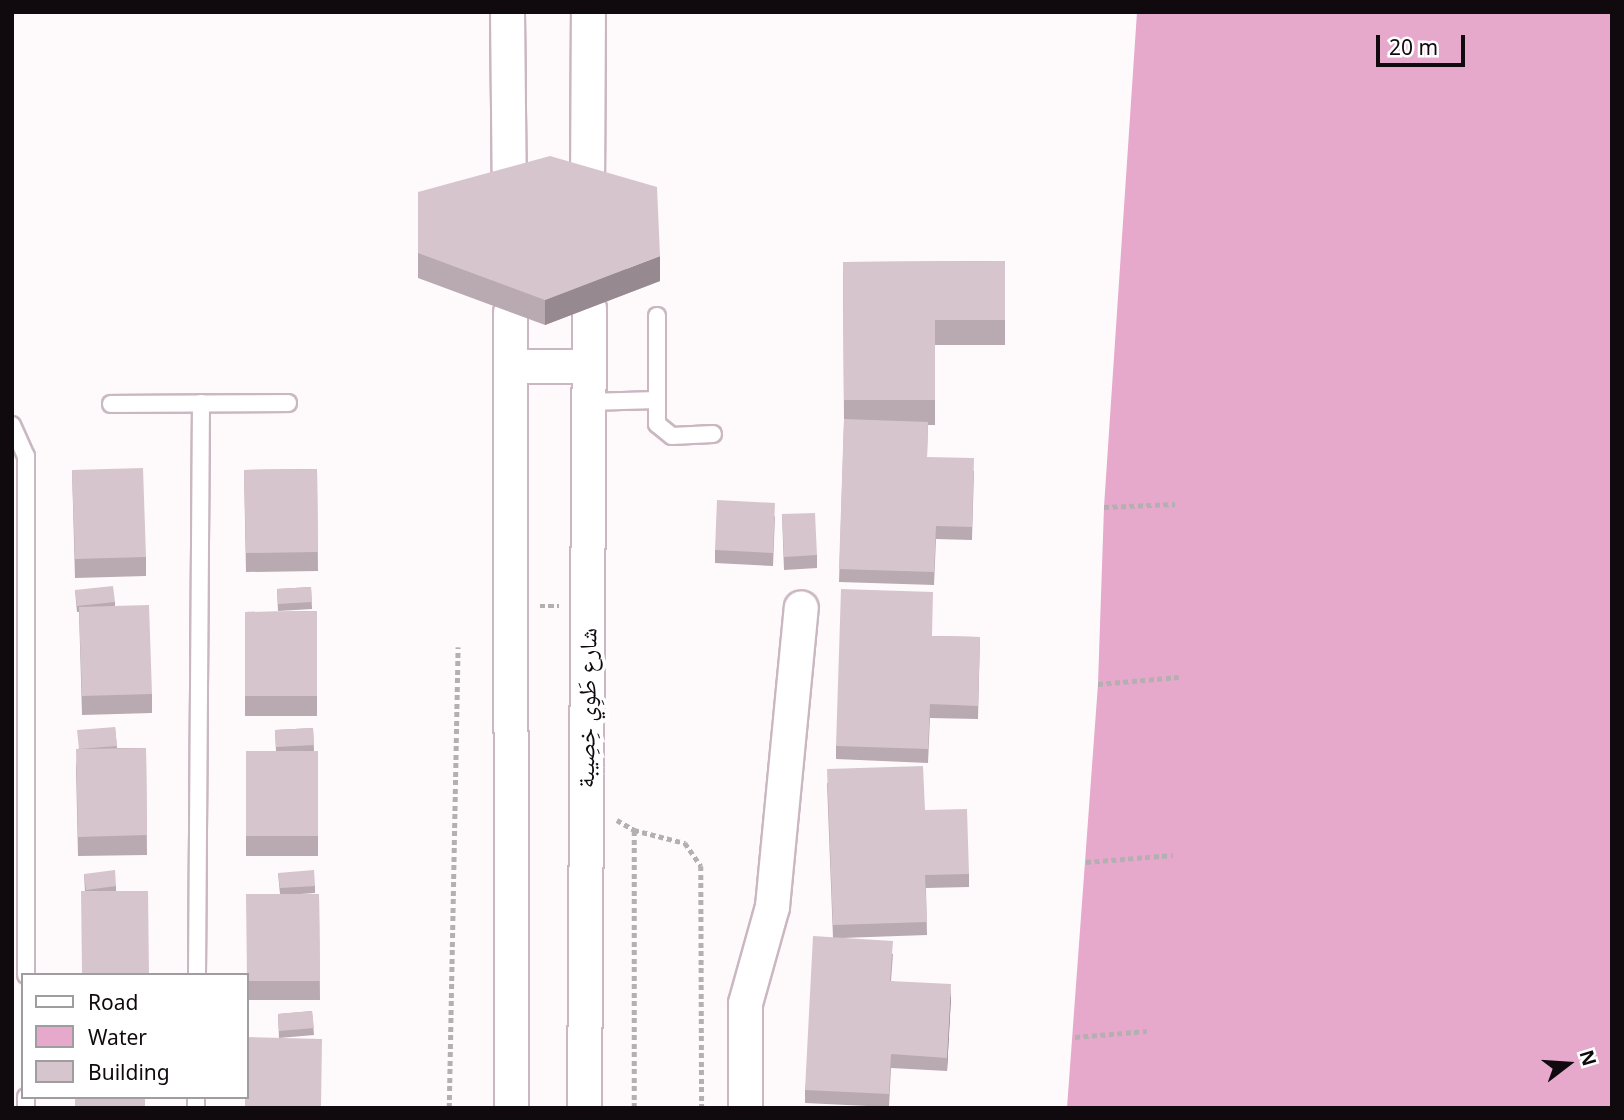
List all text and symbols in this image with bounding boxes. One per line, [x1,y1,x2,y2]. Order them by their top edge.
scale bar [1379,21,1468,65]
text: 20 m [1389,33,1438,61]
street label: شارع طَوِي خِصِيبة [570,628,602,788]
legend [21,973,248,1099]
text: Road [88,988,138,1016]
text: Water [88,1023,147,1051]
north arrow [1533,1029,1603,1099]
text: N [1573,1047,1603,1069]
text: Building [88,1058,170,1086]

